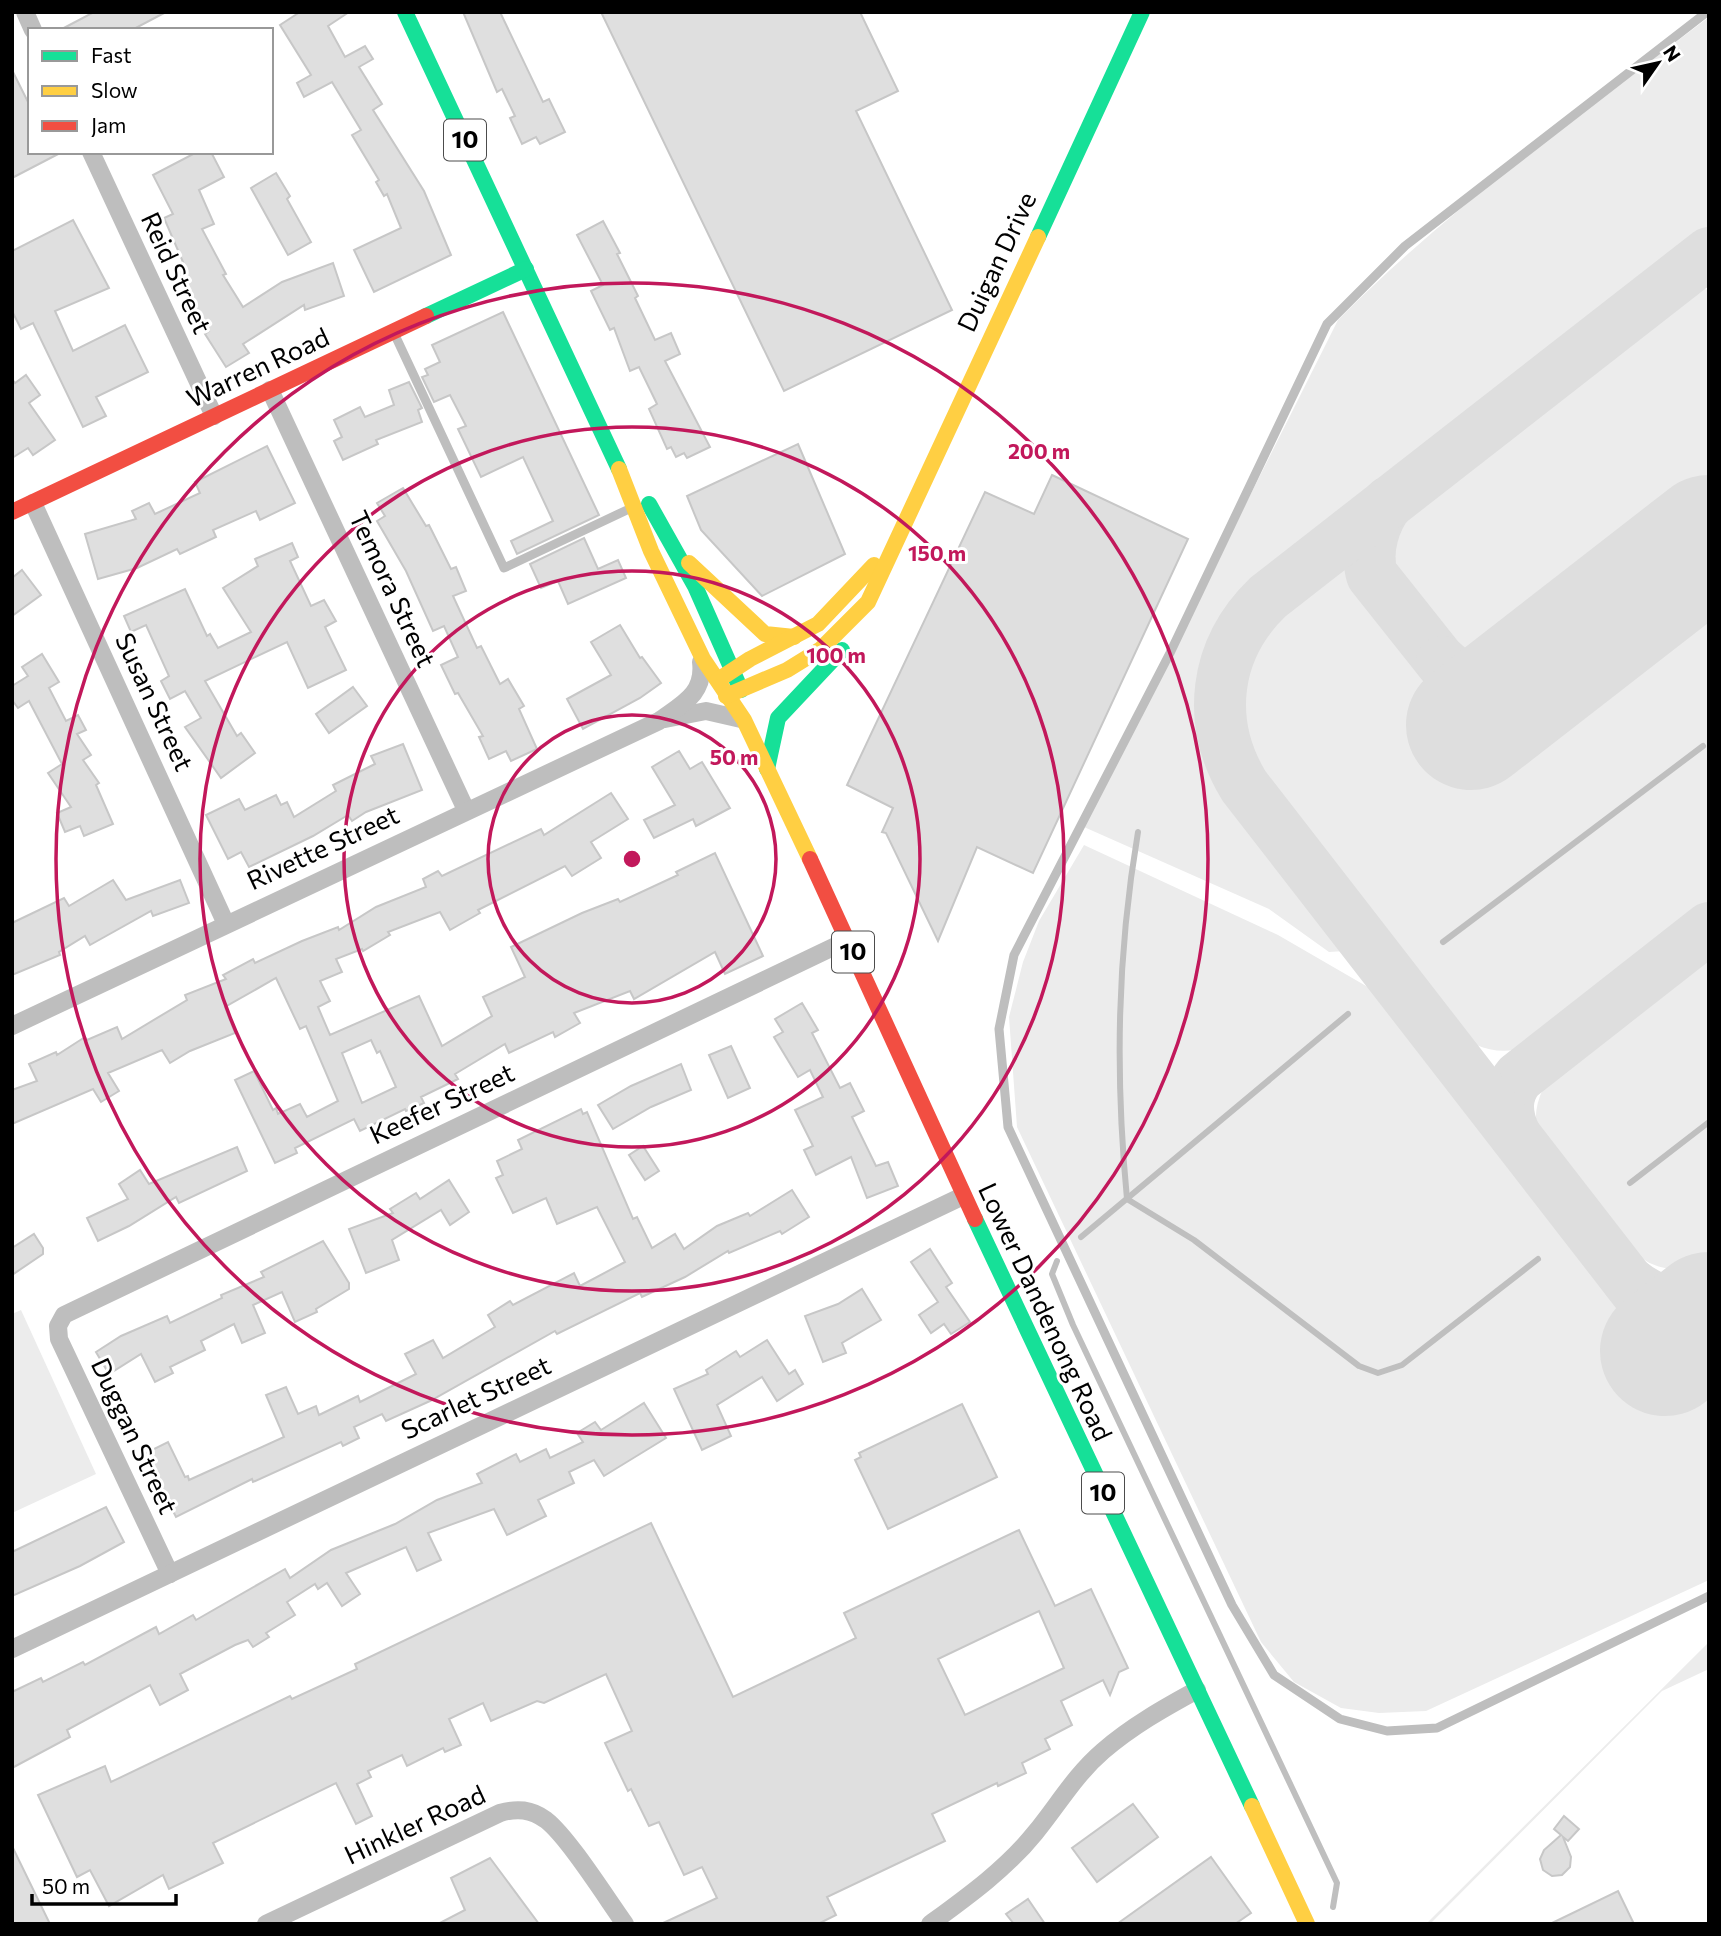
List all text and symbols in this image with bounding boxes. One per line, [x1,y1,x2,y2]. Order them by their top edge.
legend [28,28,273,154]
north arrow [1623,28,1693,98]
text: N [1659,41,1686,66]
text: Fast [91,42,132,67]
text: Slow [91,77,138,102]
text: Jam [91,112,126,137]
road number: 10 [444,120,486,160]
street label: Duigan Drive [950,187,1042,336]
street label: Reid Street [136,207,219,338]
street label: Warren Road [181,320,333,413]
text: 200 m [1008,438,1070,463]
street label: Temora Street [344,505,443,671]
text: 150 m [908,540,966,565]
street label: Susan Street [110,627,201,775]
text: 100 m [806,642,866,667]
text: 50 m [710,744,758,769]
street label: Rivette Street [242,798,403,895]
centre of rings [620,847,644,871]
road number: 10 [832,932,874,972]
street label: Keefer Street [364,1056,519,1150]
street label: Lower Dandenong Road [973,1178,1120,1445]
street label: Scarlet Street [396,1348,555,1445]
street label: Duggan Street [86,1352,185,1518]
road number: 10 [1082,1472,1124,1513]
street label: Hinkler Road [339,1778,490,1870]
scale bar [32,1862,175,1906]
text: 50 m [42,1873,90,1898]

